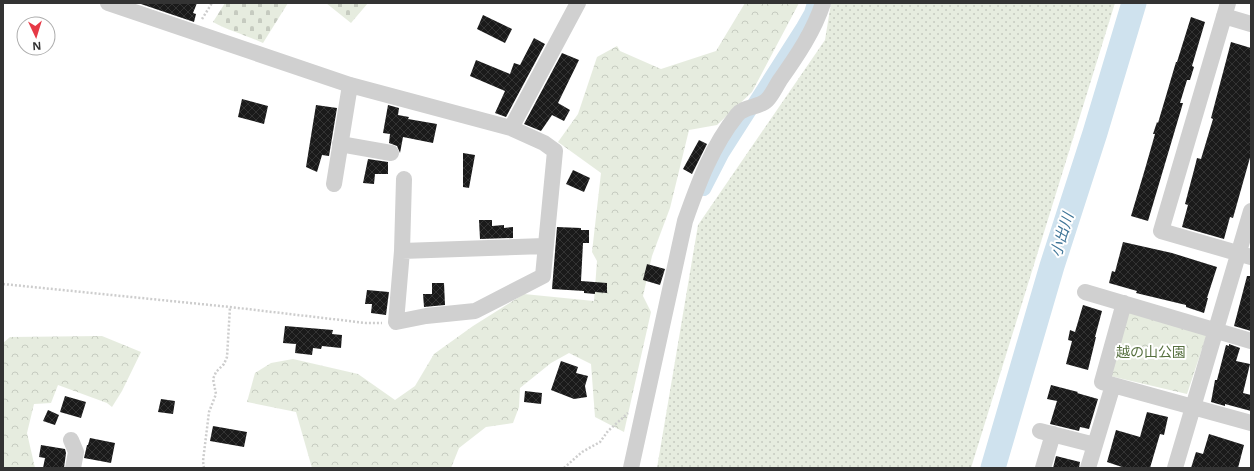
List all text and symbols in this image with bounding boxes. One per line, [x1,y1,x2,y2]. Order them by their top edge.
north arrow [16,16,56,56]
text: N [32,39,42,54]
water label: 小出川 [1045,208,1078,259]
park label: 越の山公園 [1116,342,1186,361]

